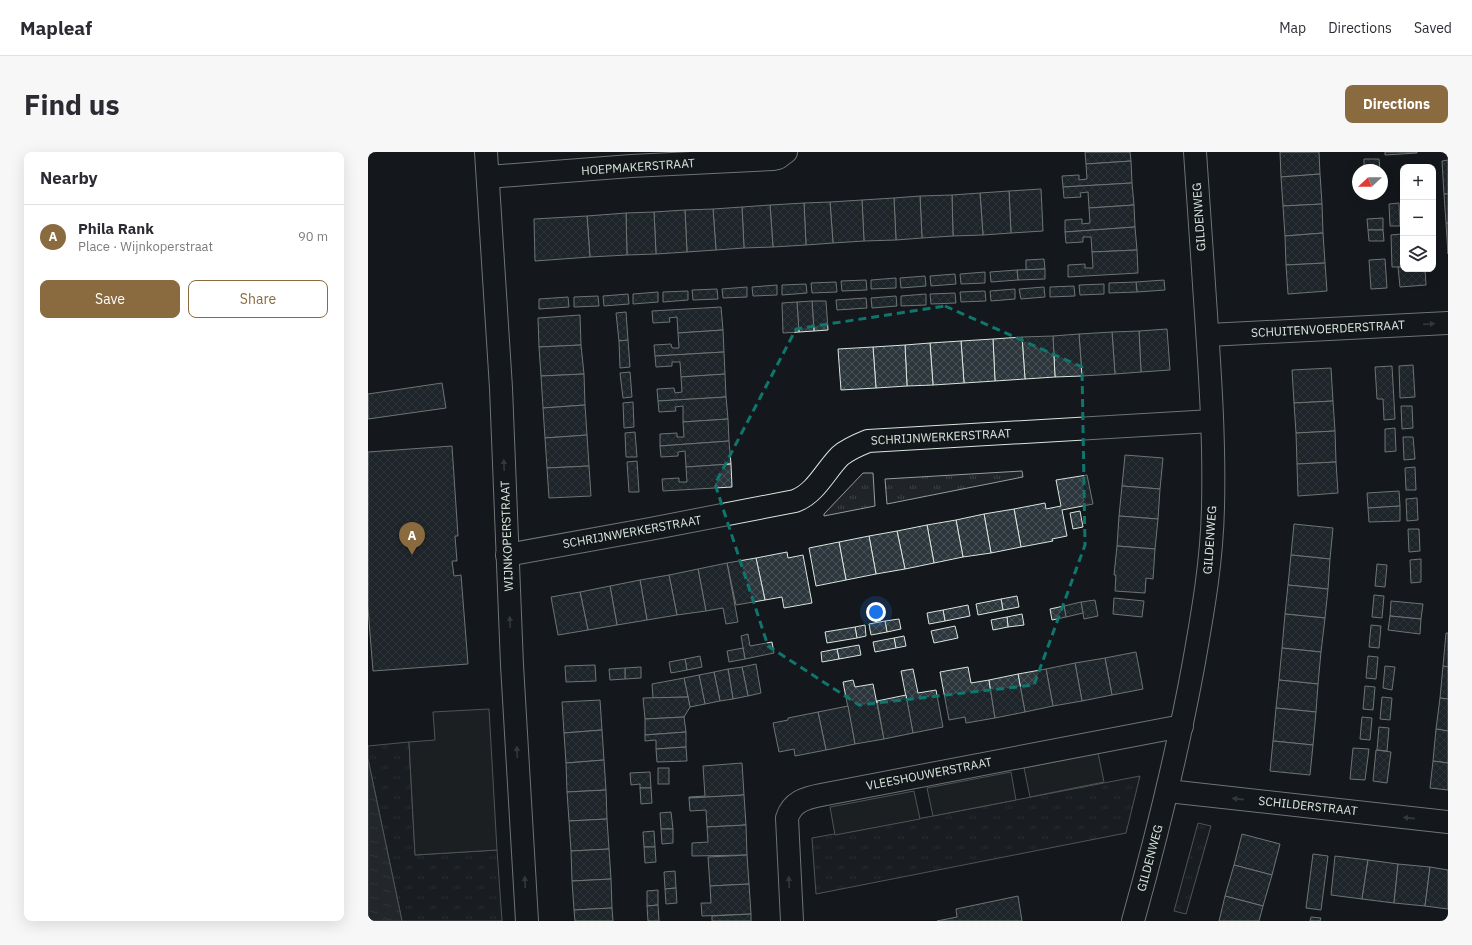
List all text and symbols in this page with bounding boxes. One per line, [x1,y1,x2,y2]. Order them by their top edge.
text: Mapleaf [20,16,92,40]
text: Map [1279,19,1306,37]
text: Directions [1328,19,1392,37]
text: Saved [1414,19,1452,37]
button: Directions [1345,85,1448,123]
text: Find us [24,86,120,123]
street label: HOEPMAKERSTRAAT [581,155,695,178]
north arrow [1352,164,1388,200]
map controls [1400,164,1436,272]
button: + [1400,164,1436,200]
text: Nearby [40,167,98,189]
street label: GILDENWEG [1189,182,1208,252]
button: − [1400,200,1436,236]
text: Phila Rank [78,219,154,238]
text: A [49,228,57,245]
text: 90 m [298,228,328,245]
button: layers [1400,236,1436,272]
text: Place · Wijnkoperstraat [78,238,213,255]
button: Save [40,280,180,318]
button: Share [188,280,328,318]
street label: SCHUITENVOERDERSTRAAT [1251,317,1405,340]
one-way arrow [1423,321,1435,328]
street label: SCHRIJNWERKERSTRAAT [870,425,1012,448]
one-way arrow [501,458,507,471]
street label: WIJNKOPERSTRAAT [497,480,516,592]
street label: GILDENWEG [1200,505,1219,575]
street label: SCHRIJNWERKERSTRAAT [561,512,703,551]
pin: A [399,522,425,555]
your location [866,602,886,622]
one-way arrow [507,615,513,628]
one-way arrow [514,746,521,758]
street label: VLEESHOUWERSTRAAT [865,754,993,793]
street label: SCHILDERSTRAAT [1258,793,1358,818]
one-way arrow [1232,796,1244,802]
one-way arrow [1403,814,1415,821]
street label: GILDENWEG [1133,823,1166,893]
one-way arrow [521,876,528,888]
one-way arrow [786,876,793,888]

